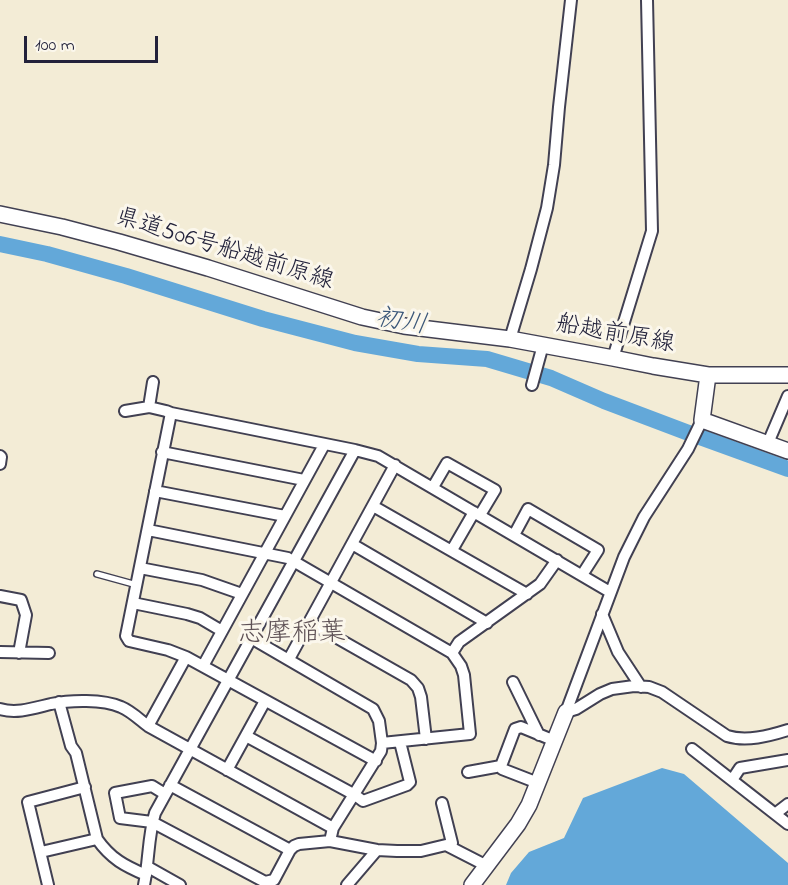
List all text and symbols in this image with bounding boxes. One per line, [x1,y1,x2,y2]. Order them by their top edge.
scale bar [27,24,160,62]
text: 100 m [35,33,75,59]
street label: 県道506号船越前原線 [111,204,337,298]
water label: 初川 [373,305,429,343]
street label: 船越前原線 [553,311,677,361]
district label: 志摩稲葉 [238,620,346,652]

